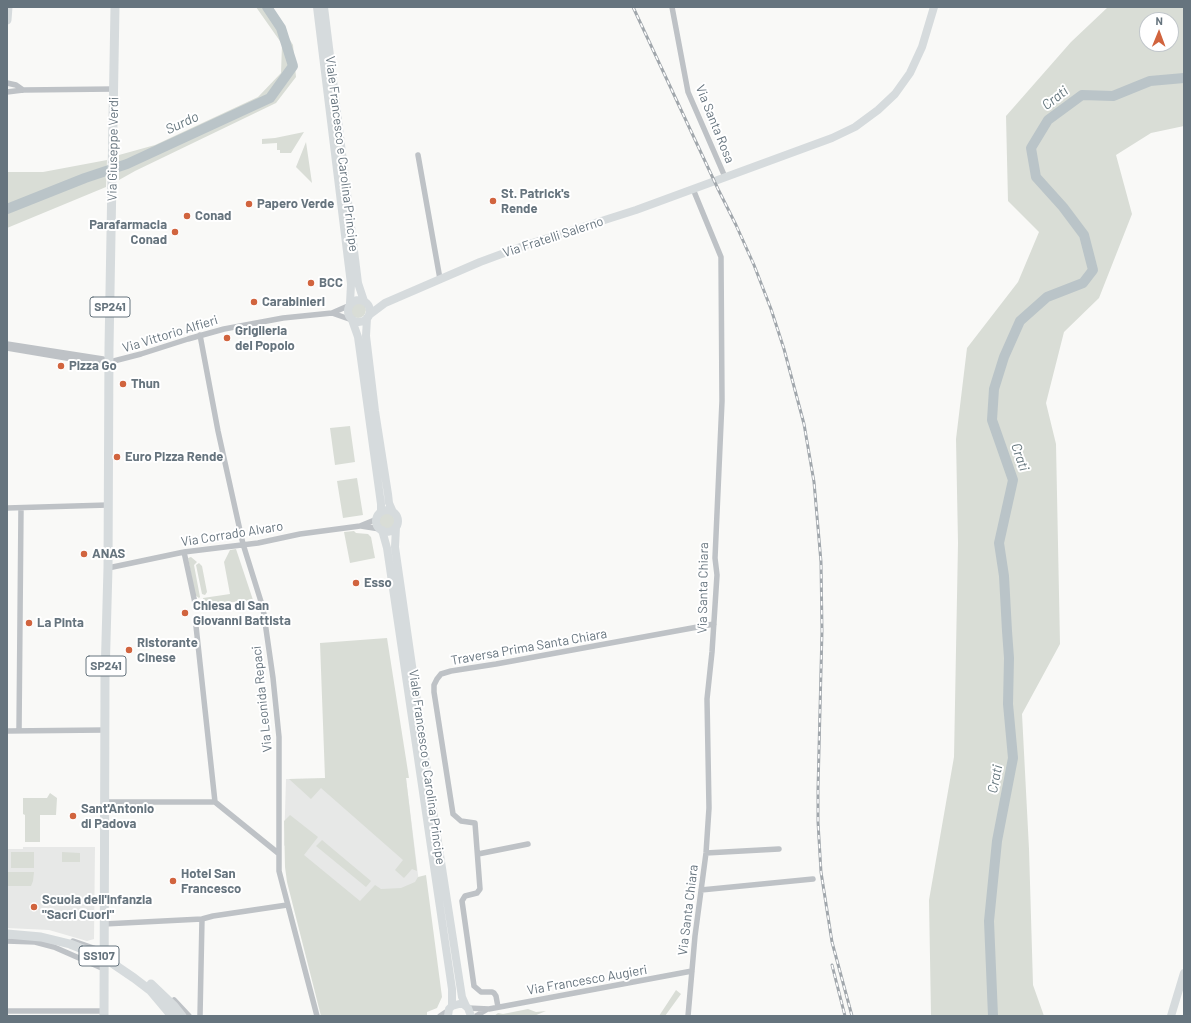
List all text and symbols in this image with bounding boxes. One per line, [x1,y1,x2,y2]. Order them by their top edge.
north arrow [1139,12,1179,52]
text: N [1155,14,1163,27]
street label: Viale Francesco e Carolina Principe [322,55,362,253]
street label: Via Santa Rosa [692,82,738,166]
water label: Crati [1038,83,1072,113]
street label: Via Giuseppe Verdi [104,97,122,201]
water label: Surdo [163,108,201,138]
place label: St. Patrick's Rende [501,186,570,217]
place label: Papero Verde [257,196,334,212]
marker: St. Patrick's Rende [488,196,498,206]
marker: Papero Verde [244,199,254,209]
place label: Conad [195,208,231,224]
marker: Conad [182,211,192,221]
street label: Via Fratelli Salerno [501,213,605,261]
place label: Parafarmacia Conad [89,217,167,248]
marker: Parafarmacia Conad [170,227,180,237]
place label: BCC [319,275,343,291]
marker: BCC [306,278,316,288]
place label: Carabinieri [262,294,325,310]
road number: SP241 [90,297,130,317]
marker: Carabinieri [249,297,259,307]
street label: Via Vittorio Alfieri [120,312,220,356]
place label: Griglieria del Popolo [235,323,295,354]
marker: Griglieria del Popolo [222,333,232,343]
place label: Pizza Go [69,358,117,374]
marker: Pizza Go [56,361,66,371]
place label: Thun [131,376,160,392]
marker: Thun [118,379,128,389]
water label: Crati [1007,441,1033,473]
place label: Euro Pizza Rende [125,449,223,465]
marker: Euro Pizza Rende [112,452,122,462]
street label: Via Corrado Alvaro [180,518,284,550]
street label: Via Santa Chiara [694,542,712,634]
place label: ANAS [92,546,125,562]
marker: ANAS [79,549,89,559]
place label: Esso [364,575,392,591]
marker: Esso [351,578,361,588]
place label: Chiesa di San Giovanni Battista [193,598,291,629]
marker: Chiesa di San Giovanni Battista [180,608,190,618]
place label: La Pinta [37,615,84,631]
marker: La Pinta [24,618,34,628]
street label: Traversa Prima Santa Chiara [450,626,608,668]
place label: Ristorante Cinese [137,635,198,666]
marker: Ristorante Cinese [124,645,134,655]
street label: Via Leonida Repaci [249,645,275,753]
road number: SP241 [86,656,126,676]
street label: Viale Francesco e Carolina Principe [406,668,448,866]
water label: Crati [984,763,1006,795]
place label: Sant'Antonio di Padova [81,801,154,832]
marker: Sant'Antonio di Padova [68,811,78,821]
street label: Via Santa Chiara [675,864,701,956]
place label: Hotel San Francesco [181,866,241,897]
marker: Hotel San Francesco [168,876,178,886]
place label: Scuola dell'infanzia "Sacri Cuori" [42,892,152,923]
marker: Scuola dell'infanzia "Sacri Cuori" [29,902,39,912]
road number: SS107 [79,946,119,966]
street label: Via Francesco Augieri [526,962,648,998]

